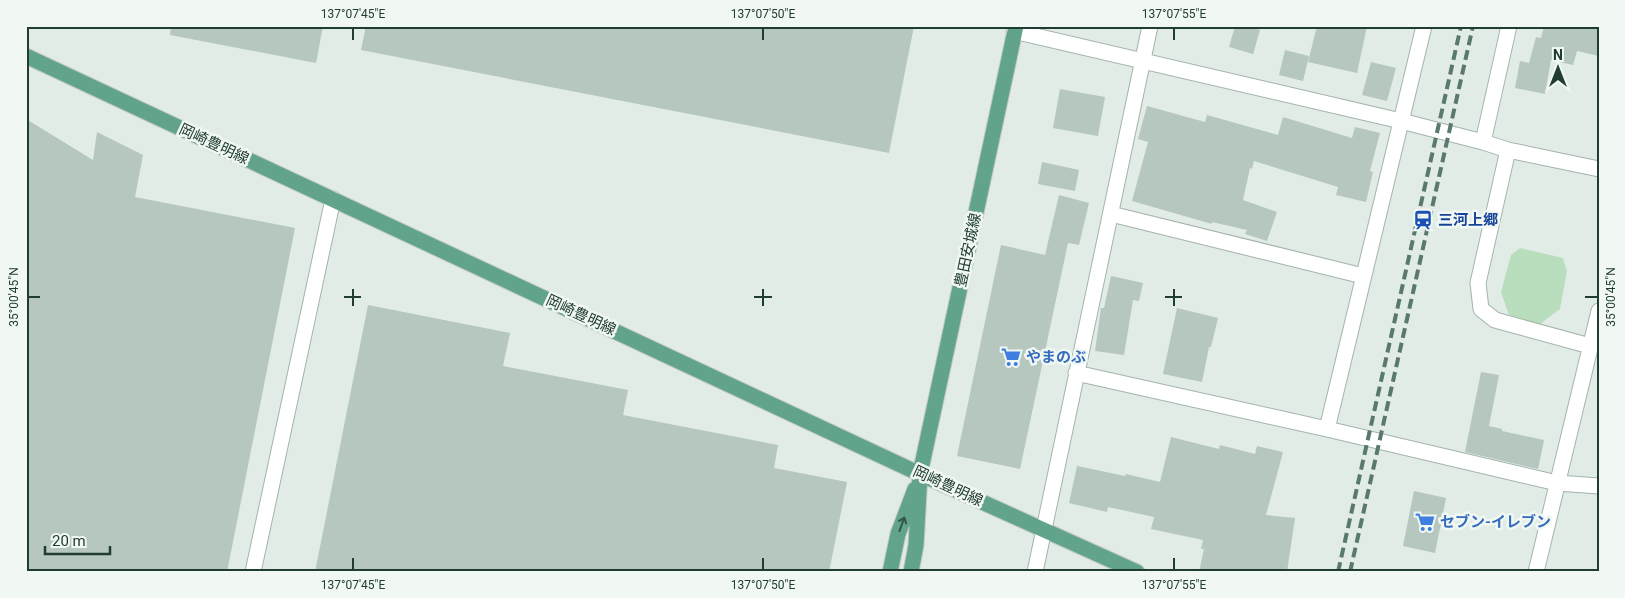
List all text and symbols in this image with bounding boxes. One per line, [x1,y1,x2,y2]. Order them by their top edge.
text: 137°07'45"E [321,7,385,21]
text: 137°07'50"E [731,7,795,21]
text: 137°07'55"E [1142,7,1206,21]
north arrow [1532,42,1582,92]
text: N [1553,47,1563,63]
street label: 岡崎豊明線 [176,120,252,168]
station icon: 三河上郷 [1412,209,1434,231]
street label: 豊田安城線 [951,211,985,289]
place label: 三河上郷 [1438,211,1498,229]
text: 35°00'45"N [7,267,21,327]
text: 35°00'45"N [1604,267,1618,327]
street label: 岡崎豊明線 [543,291,619,339]
supermarket icon: やまのぶ [1000,346,1022,368]
place label: やまのぶ [1026,348,1086,366]
street label: 岡崎豊明線 [910,462,986,510]
supermarket icon: セブン-イレブン [1414,511,1436,533]
place label: セブン-イレブン [1440,513,1551,531]
one-way arrow [898,517,907,533]
scale bar [45,523,110,555]
text: 20 m [52,532,86,550]
text: 137°07'45"E [321,578,385,592]
text: 137°07'50"E [731,578,795,592]
text: 137°07'55"E [1142,578,1206,592]

